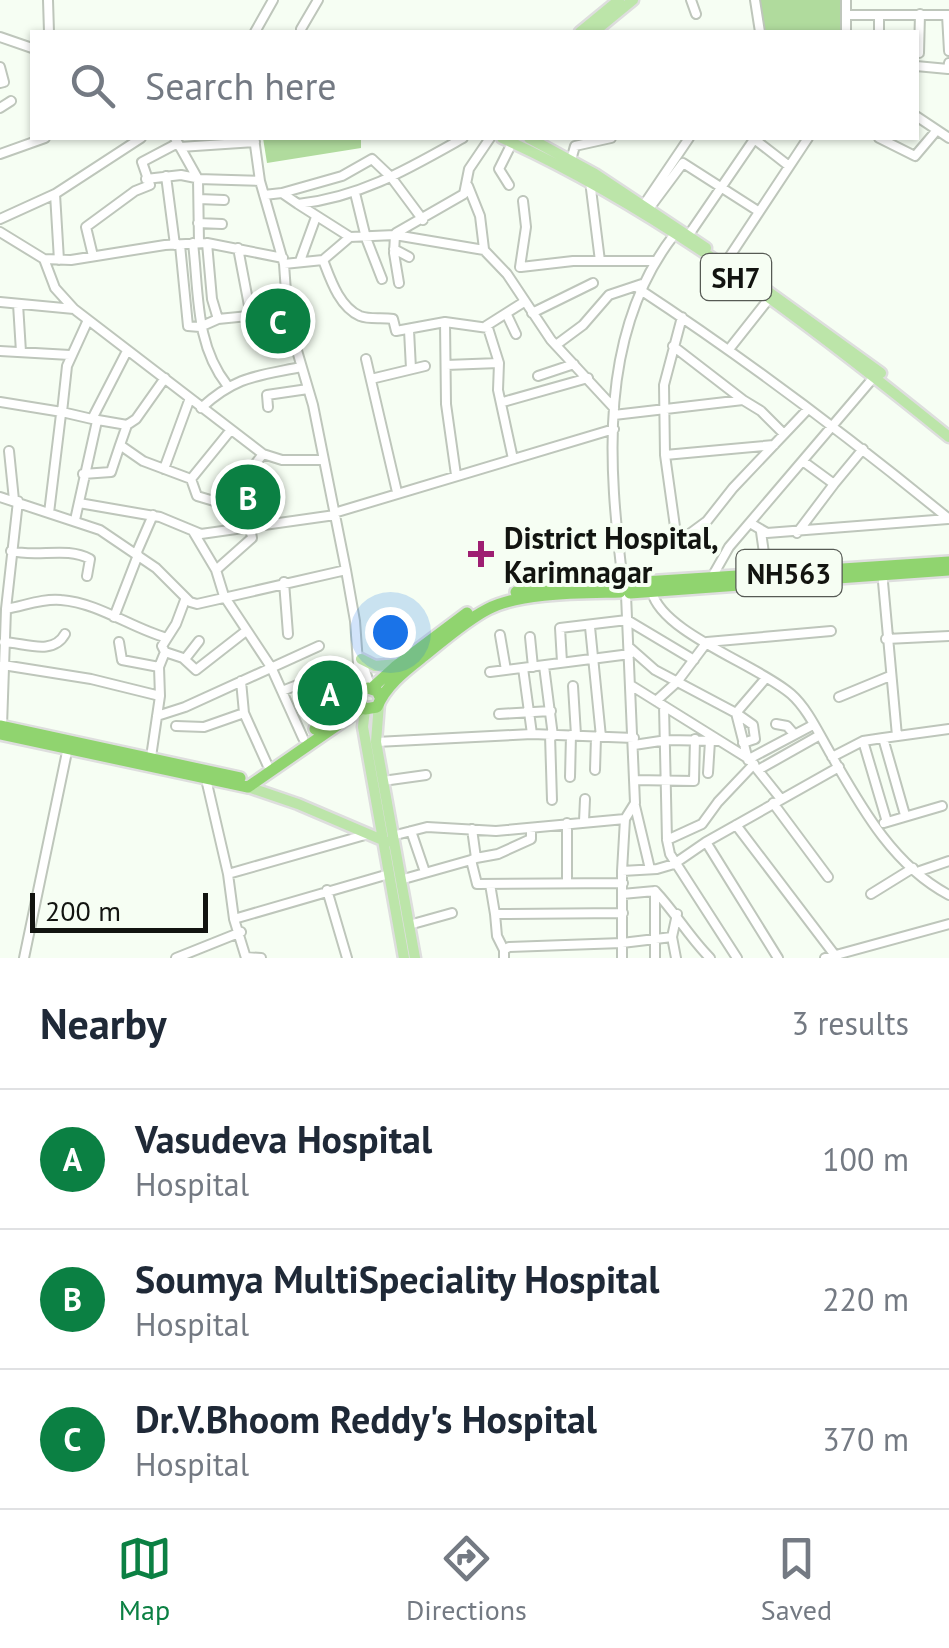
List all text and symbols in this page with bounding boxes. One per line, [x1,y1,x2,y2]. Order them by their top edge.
search box [30,30,919,140]
icon: search [65,58,120,113]
text: Search here [145,61,337,110]
road number: SH7 [701,254,771,300]
pin: C [246,284,310,358]
pin: B [216,460,280,534]
place label: District Hospital, Karimnagar [504,518,719,591]
marker: District Hospital, Karimnagar [468,541,494,567]
road number: NH563 [736,550,842,596]
your location [365,607,416,658]
pin: A [298,656,362,730]
scale bar [30,888,208,933]
text: 200 m [45,892,121,929]
text: Nearby [40,996,167,1051]
text: 3 results [791,1002,909,1044]
text: Vasudeva Hospital [135,1114,432,1163]
text: A [63,1138,82,1180]
text: 100 m [822,1138,909,1180]
text: Hospital [135,1163,249,1205]
text: Soumya MultiSpeciality Hospital [135,1254,659,1303]
text: B [63,1278,82,1320]
text: 220 m [822,1278,909,1320]
text: Hospital [135,1303,249,1345]
text: Dr.V.Bhoom Reddy's Hospital [135,1394,597,1443]
text: C [64,1418,81,1460]
text: 370 m [822,1418,909,1460]
text: Hospital [135,1443,249,1485]
tab: Map [117,1531,172,1628]
tab: Directions [406,1531,527,1628]
tab: Saved [761,1531,832,1628]

